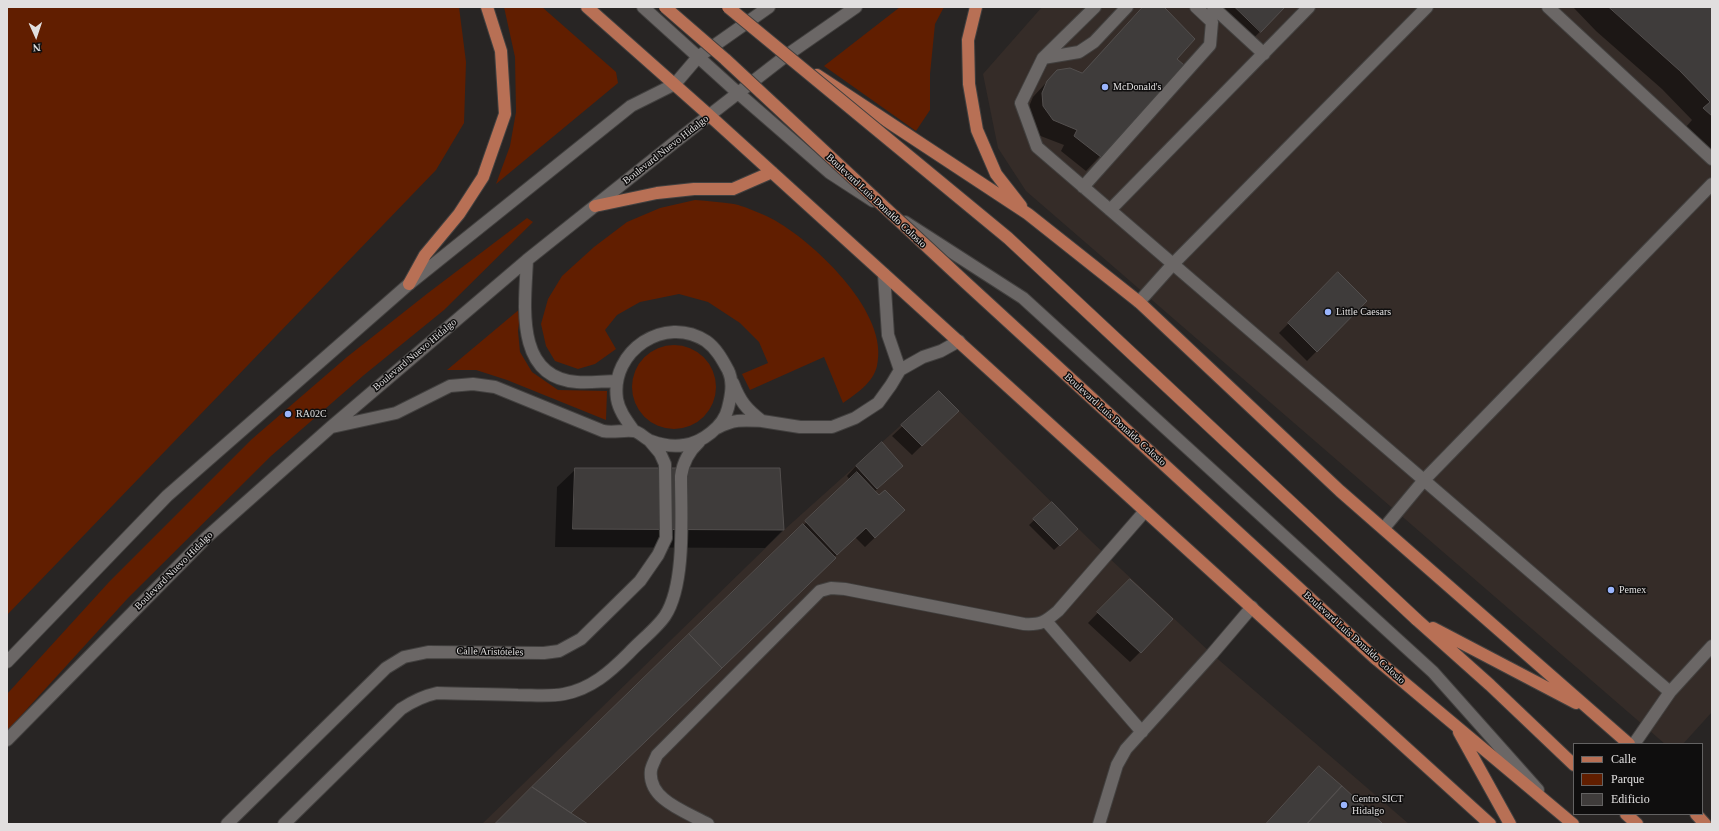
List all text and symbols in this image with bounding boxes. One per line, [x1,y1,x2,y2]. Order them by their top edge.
north arrow [16,16,56,56]
text: N [32,42,41,54]
place label: McDonald's [1113,81,1161,93]
marker: McDonald's [1100,82,1110,92]
street label: Boulevard Nuevo Hidalgo [621,113,711,187]
street label: Boulevard Luis Donaldo Colosio [823,151,929,251]
place label: Little Caesars [1336,306,1391,318]
marker: Little Caesars [1323,307,1333,317]
street label: Boulevard Nuevo Hidalgo [371,316,459,394]
street label: Boulevard Luis Donaldo Colosio [1062,371,1168,469]
place label: RA02C [296,408,327,420]
marker: RA02C [283,409,293,419]
street label: Boulevard Nuevo Hidalgo [132,529,216,613]
place label: Pemex [1619,584,1646,596]
marker: Pemex [1606,585,1616,595]
street label: Boulevard Luis Donaldo Colosio [1301,589,1407,687]
street label: Calle Aristóteles [456,645,524,659]
legend [1573,743,1703,815]
text: Calle [1611,752,1636,766]
text: Parque [1611,772,1644,786]
text: Edificio [1611,792,1650,806]
place label: Centro SICT Hidalgo [1352,793,1403,816]
marker: Centro SICT Hidalgo [1339,800,1349,810]

